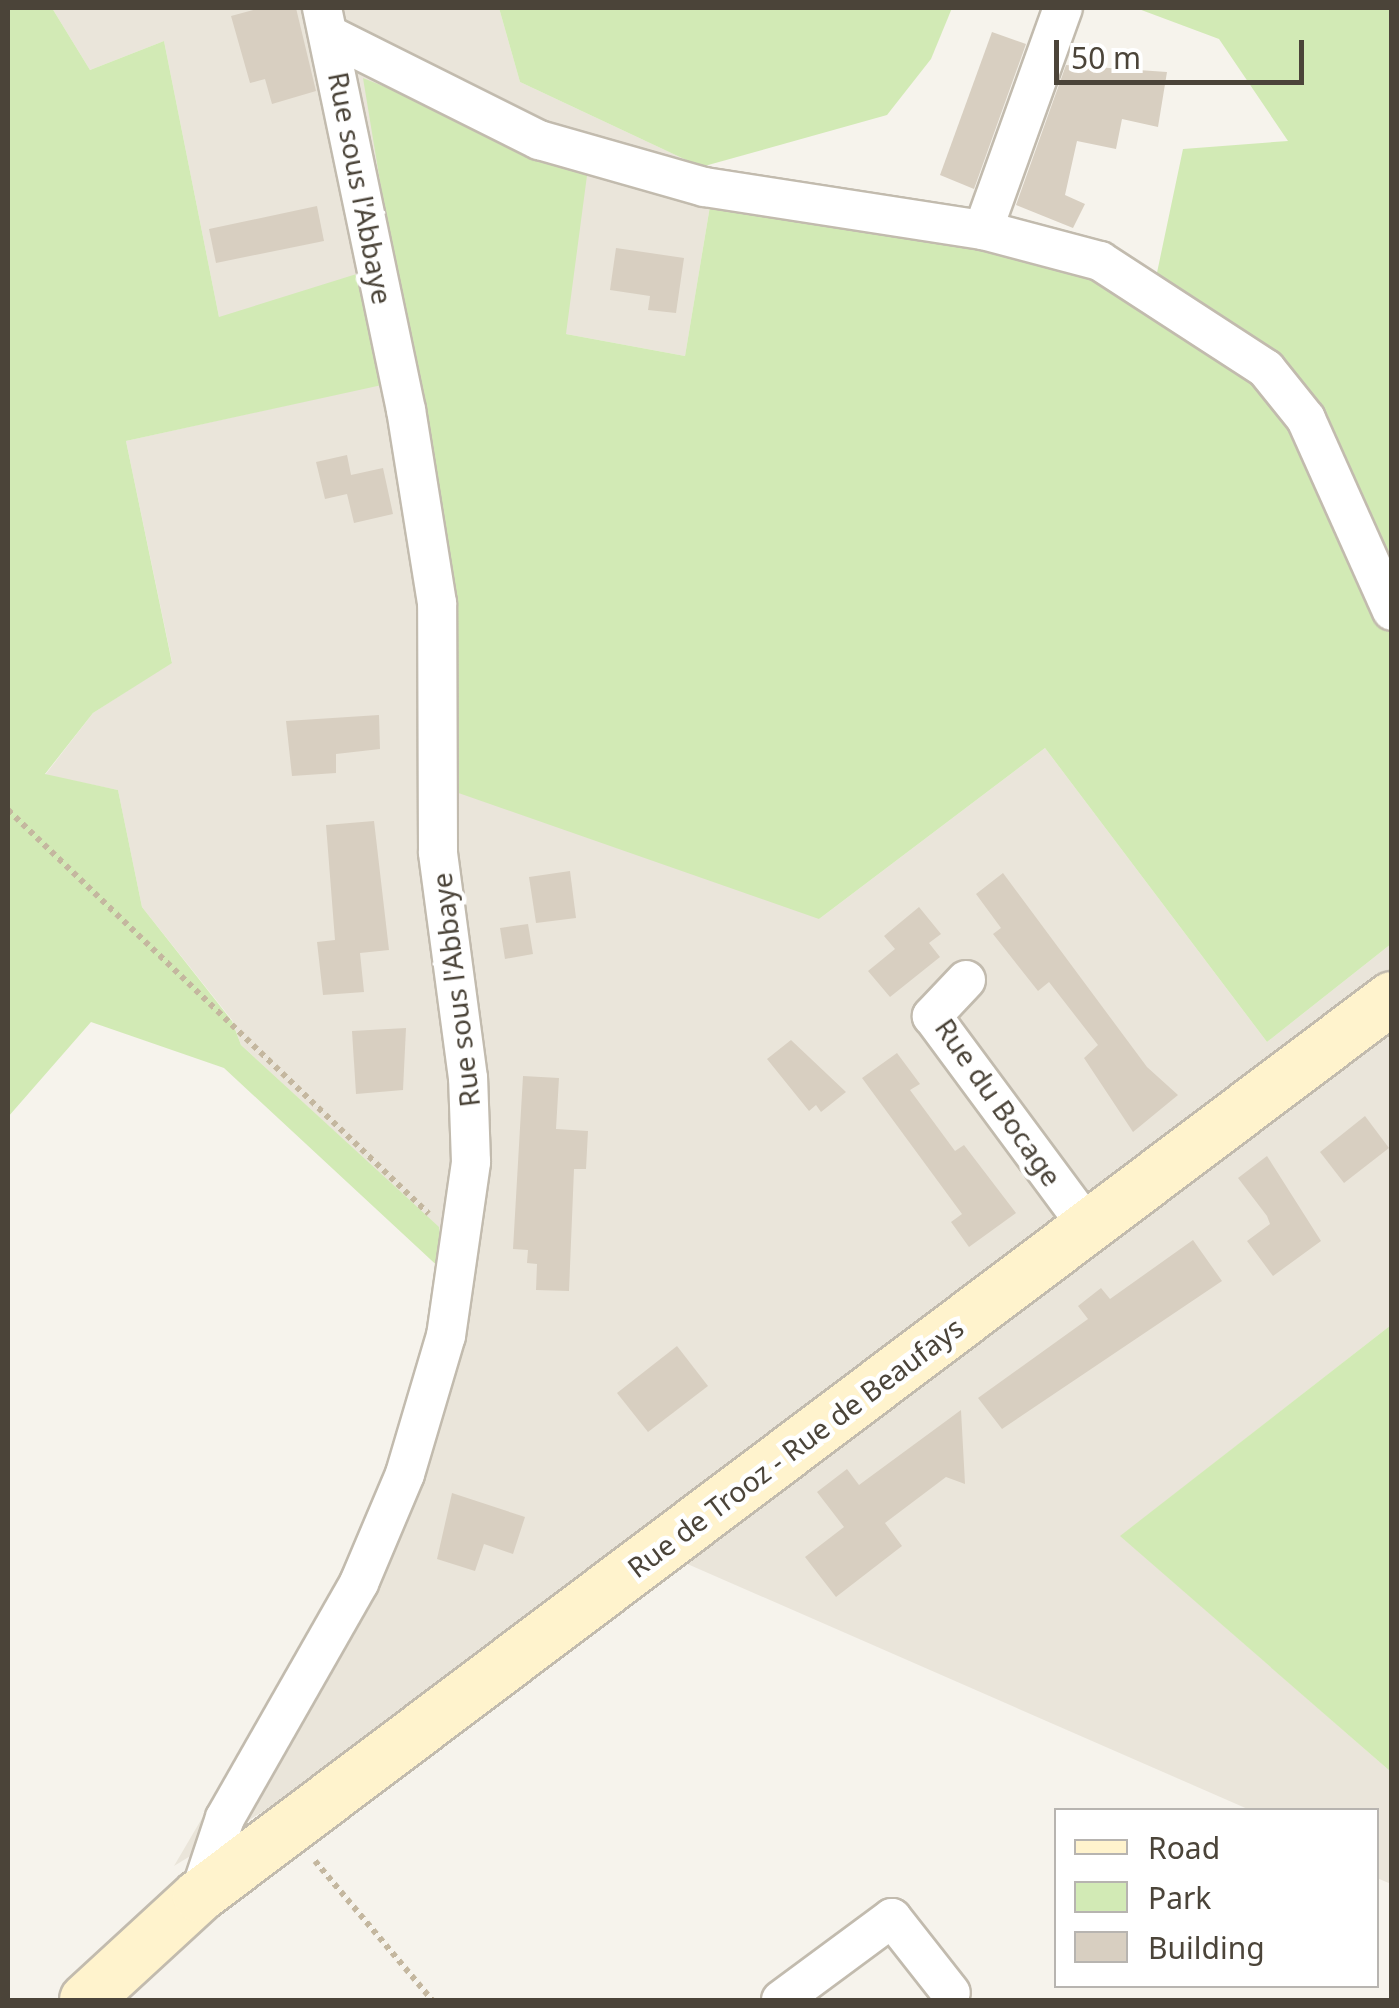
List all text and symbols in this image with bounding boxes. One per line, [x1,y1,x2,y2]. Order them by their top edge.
scale bar [1059,20,1309,82]
text: 50 m [1071,37,1141,78]
street label: Rue sous l'Abbaye [322,69,400,307]
street label: Rue sous l'Abbaye [424,871,486,1109]
street label: Rue du Bocage [929,1012,1069,1192]
street label: Rue de Trooz - Rue de Beaufays [620,1310,970,1584]
legend [1054,1808,1379,1988]
text: Road [1148,1827,1220,1868]
text: Park [1148,1877,1211,1918]
text: Building [1148,1927,1265,1968]

